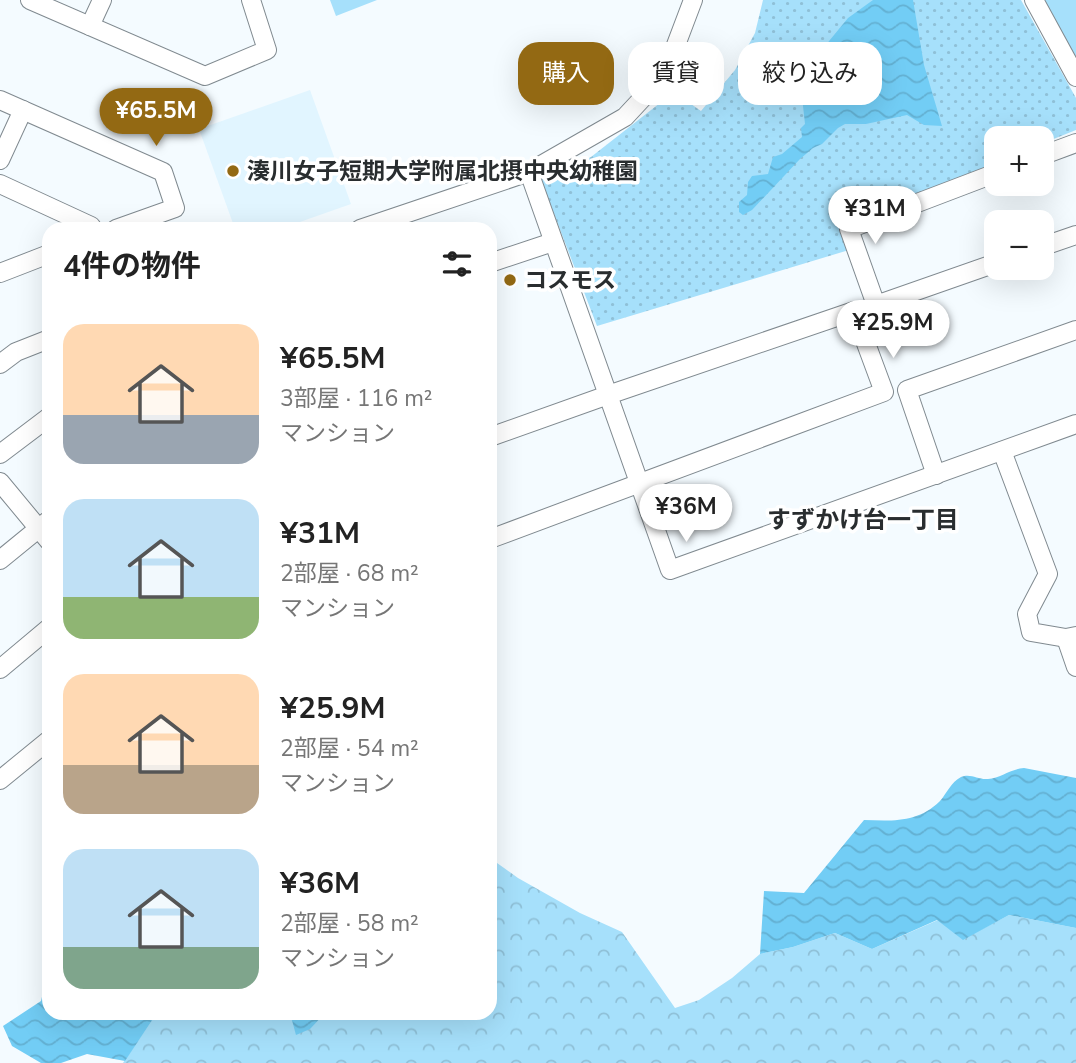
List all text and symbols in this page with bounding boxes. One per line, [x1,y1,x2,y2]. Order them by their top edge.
chip: 購入 [518,42,614,105]
chip: 賃貸 [628,42,724,105]
chip: 絞り込み [738,42,882,105]
pin: ¥65.5M [99,88,213,148]
text: ¥65.5M [116,95,196,126]
map controls [984,126,1054,280]
button: + [984,126,1054,196]
place label: 湊川女子短期大学附属北摂中央幼稚園 [247,156,638,187]
marker: 湊川女子短期大学附属北摂中央幼稚園 [225,163,241,179]
pin: ¥31M [834,187,916,246]
text: ¥31M [844,193,906,224]
button: − [984,210,1054,280]
icon: filters [438,245,476,283]
text: 4件の物件 [63,246,201,287]
place label: コスモス [524,265,616,296]
marker: コスモス [502,272,518,288]
pin: ¥25.9M [836,300,950,360]
text: ¥25.9M [853,307,933,338]
text: ¥65.5M [280,338,385,379]
icon: home [119,352,203,436]
text: 3部屋 · 116 m² [280,383,433,414]
text: マンション [280,418,395,449]
pin: ¥36M [645,484,727,544]
text: ¥36M [655,491,717,522]
district label: すずかけ台一丁目 [767,504,959,536]
text: ¥31M [280,513,360,554]
icon: home [119,527,203,611]
text: 2部屋 · 68 m² [280,558,419,589]
text: マンション [280,593,395,624]
text: ¥25.9M [280,688,385,729]
icon: home [119,702,203,786]
text: 2部屋 · 54 m² [280,733,419,764]
text: マンション [280,768,395,799]
text: ¥36M [280,863,360,904]
icon: home [119,877,203,961]
text: 2部屋 · 58 m² [280,908,419,939]
text: マンション [280,943,395,974]

